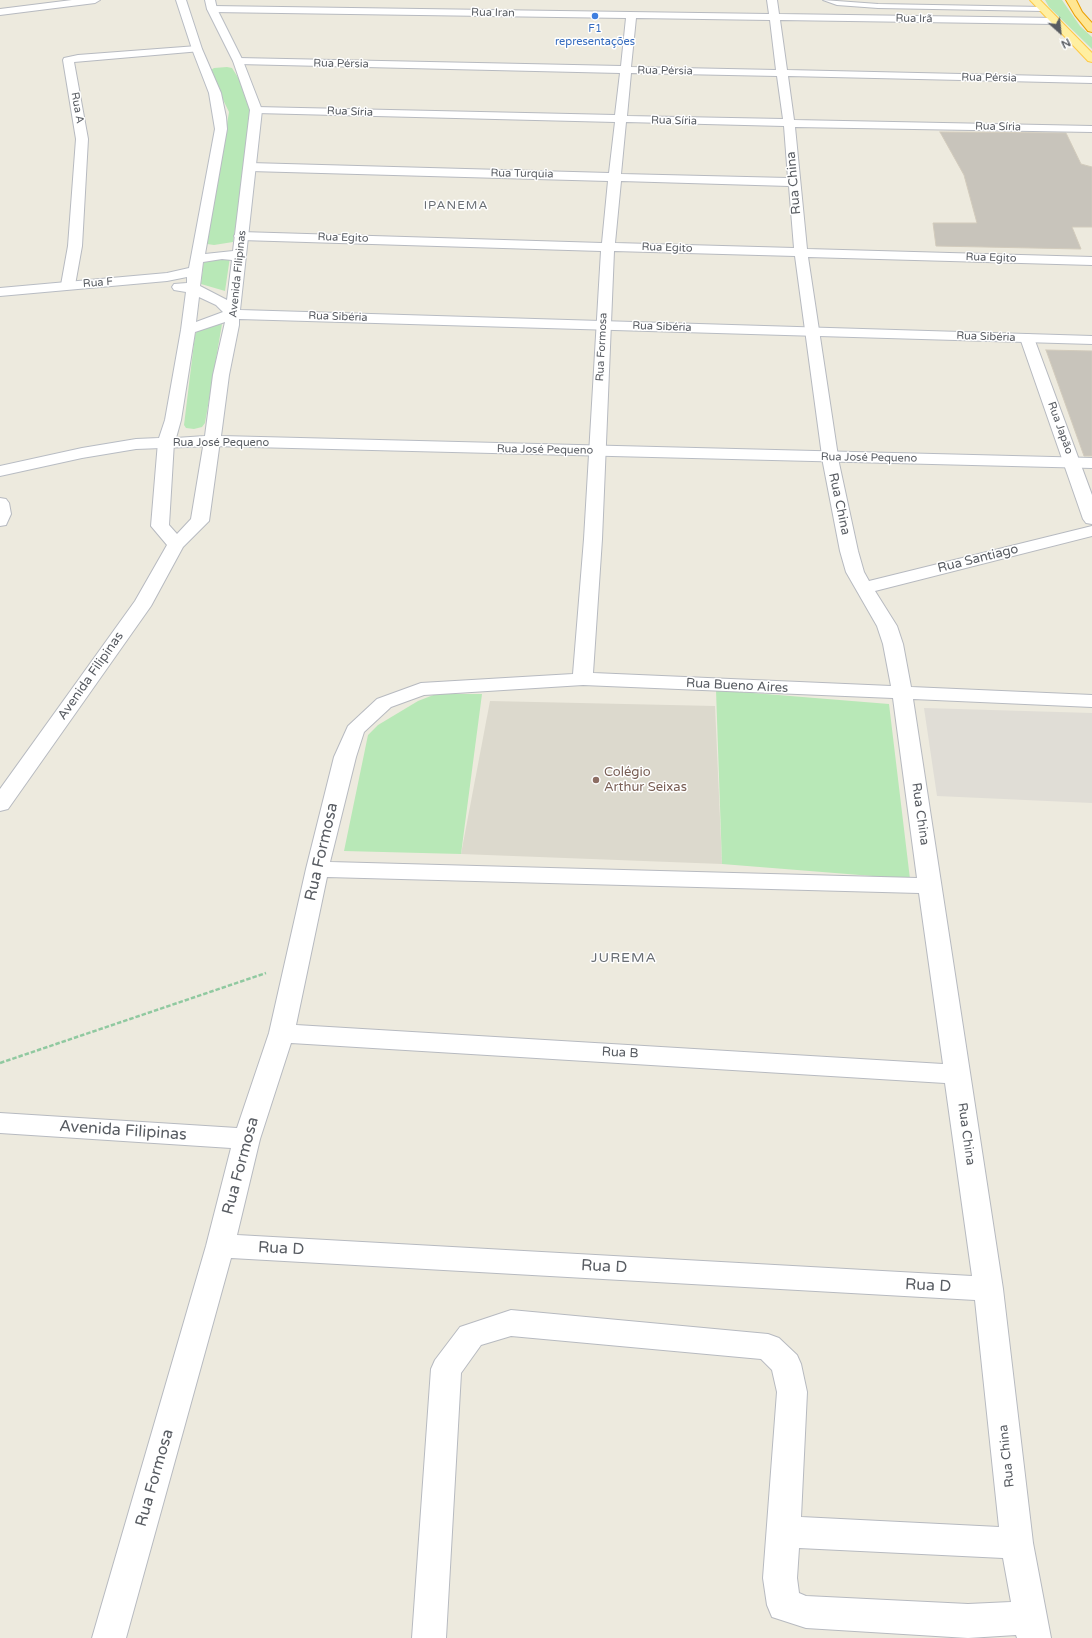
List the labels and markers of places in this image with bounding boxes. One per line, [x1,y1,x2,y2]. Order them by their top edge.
marker: F1 representações [590,11,600,21]
place label: F1 representações [555,22,635,48]
place label: Colégio Arthur Seixas [604,765,687,796]
marker: Colégio Arthur Seixas [591,775,601,785]

